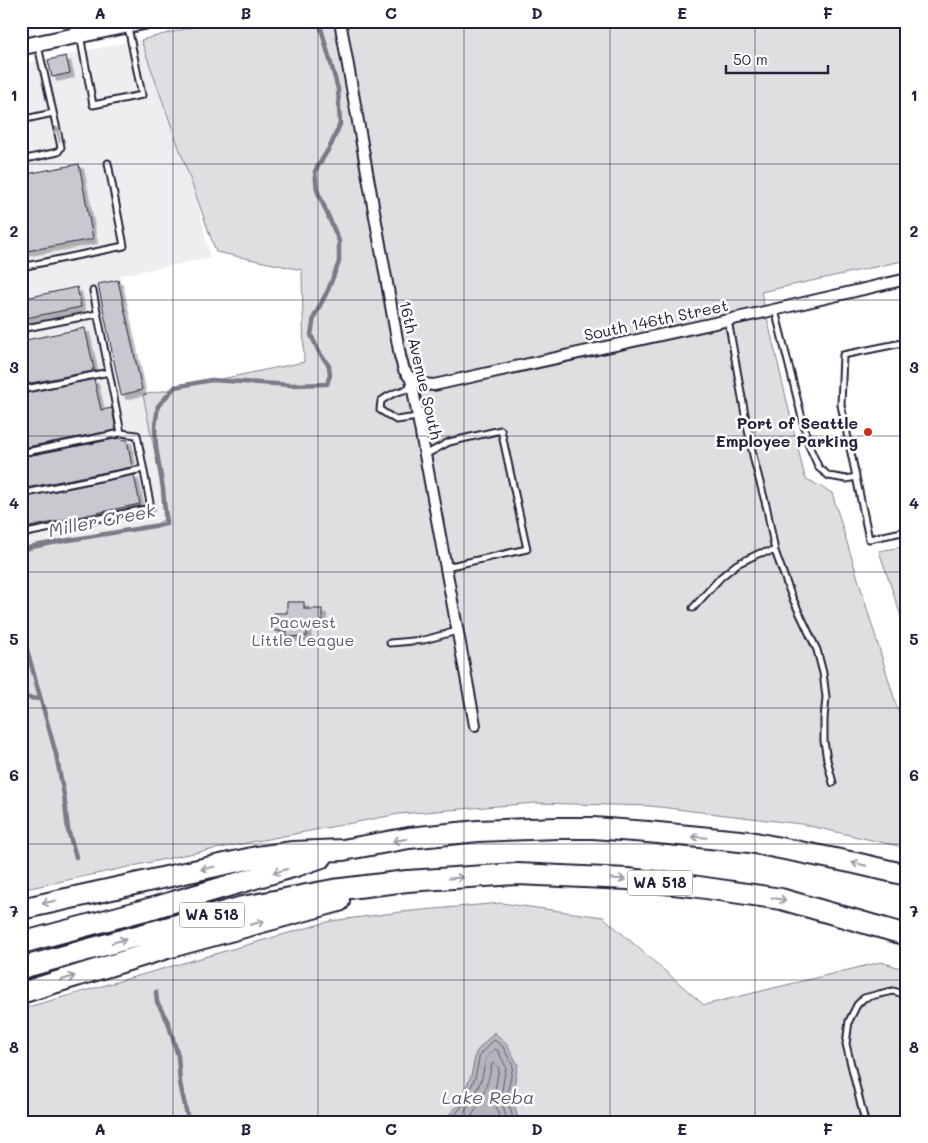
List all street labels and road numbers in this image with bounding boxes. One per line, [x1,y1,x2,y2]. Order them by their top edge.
street label: South 146th Street [582,294,730,345]
street label: 16th Avenue South [395,298,448,441]
road number: WA 518 [628,870,692,896]
road number: WA 518 [180,902,244,928]

